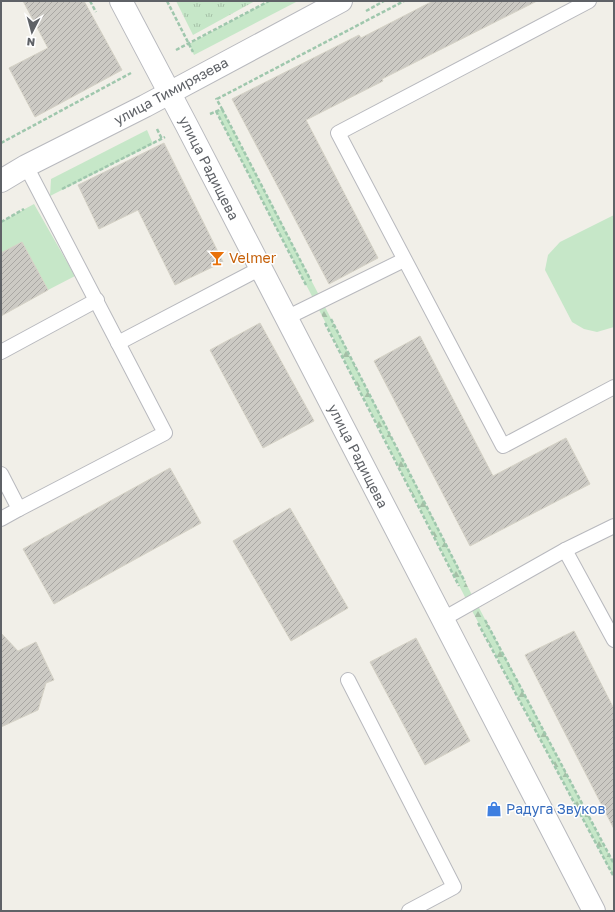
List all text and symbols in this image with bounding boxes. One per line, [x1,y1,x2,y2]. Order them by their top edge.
north arrow [12,12,52,52]
text: N [26,36,36,49]
street label: улица Тимирязева [111,53,231,128]
street label: улица Радищева [176,113,243,223]
bar icon: Velmer [208,249,226,267]
place label: Velmer [229,249,277,266]
street label: улица Радищева [325,401,392,511]
shop icon: Радуга Звуков [485,800,503,818]
place label: Радуга Звуков [506,800,605,817]

